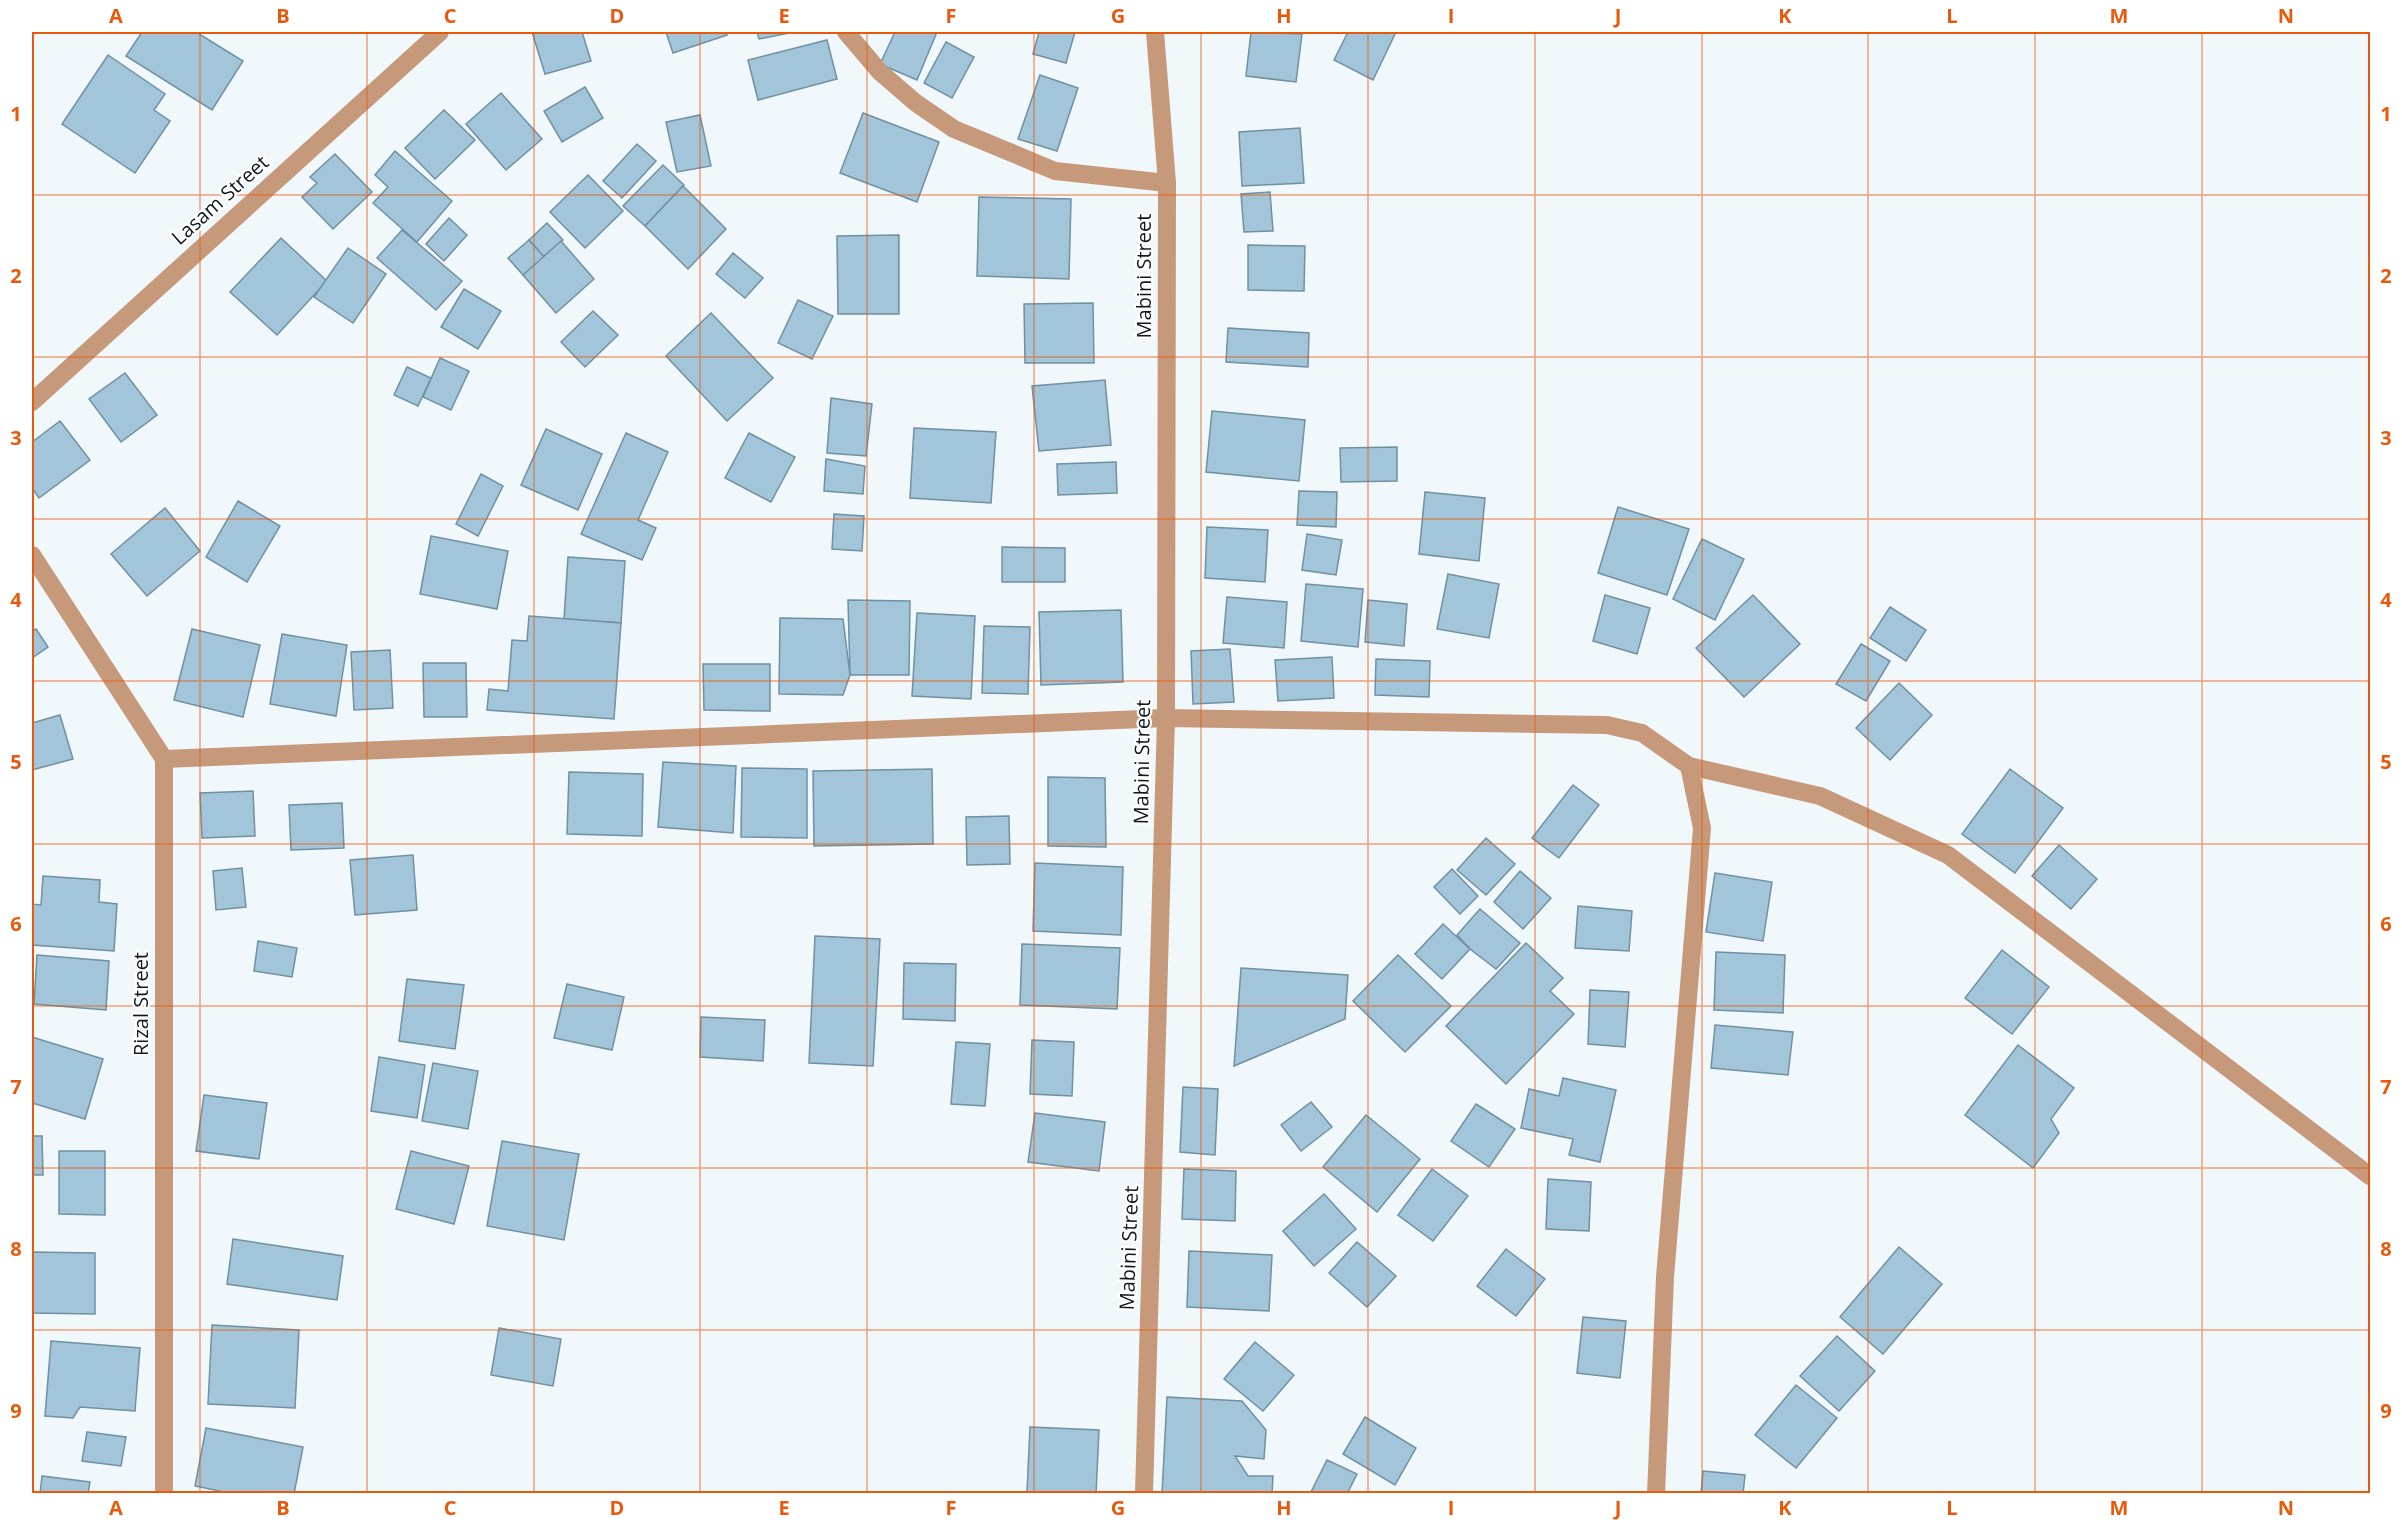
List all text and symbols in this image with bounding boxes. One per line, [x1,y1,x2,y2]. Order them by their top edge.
text: A [109,2,123,29]
text: B [276,2,290,29]
text: C [444,2,457,29]
text: D [610,2,624,29]
text: E [778,2,790,29]
text: F [946,2,956,29]
text: G [1111,2,1125,29]
text: H [1276,2,1292,29]
text: I [1448,2,1454,29]
text: J [1613,2,1621,29]
text: K [1778,2,1792,29]
text: L [1946,2,1958,29]
text: M [2110,2,2128,29]
text: N [2278,2,2294,29]
text: 1 [10,100,22,127]
text: 1 [2380,100,2392,127]
street label: Lasam Street [165,149,274,250]
street label: Mabini Street [1130,214,1157,338]
text: 2 [10,262,22,289]
text: 2 [2380,262,2392,289]
text: 3 [10,424,22,451]
text: 3 [2380,424,2392,451]
text: 4 [10,586,22,613]
text: 4 [2380,586,2392,613]
street label: Mabini Street [1127,699,1156,825]
text: 5 [10,748,22,775]
text: 5 [2380,748,2392,775]
text: 6 [10,910,22,937]
text: 6 [2380,910,2392,937]
street label: Rizal Street [127,952,154,1056]
text: 7 [10,1073,22,1100]
text: 7 [2380,1073,2392,1100]
street label: Mabini Street [1113,1185,1144,1311]
text: 8 [10,1235,22,1262]
text: 8 [2380,1235,2392,1262]
text: 9 [10,1397,22,1424]
text: 9 [2380,1397,2392,1424]
text: A [109,1494,123,1521]
text: B [276,1494,290,1521]
text: C [444,1494,457,1521]
text: D [610,1494,624,1521]
text: E [778,1494,790,1521]
text: F [946,1494,956,1521]
text: G [1111,1494,1125,1521]
text: H [1276,1494,1292,1521]
text: I [1448,1494,1454,1521]
text: J [1613,1494,1621,1521]
text: K [1778,1494,1792,1521]
text: L [1946,1494,1958,1521]
text: M [2110,1494,2128,1521]
text: N [2278,1494,2294,1521]

